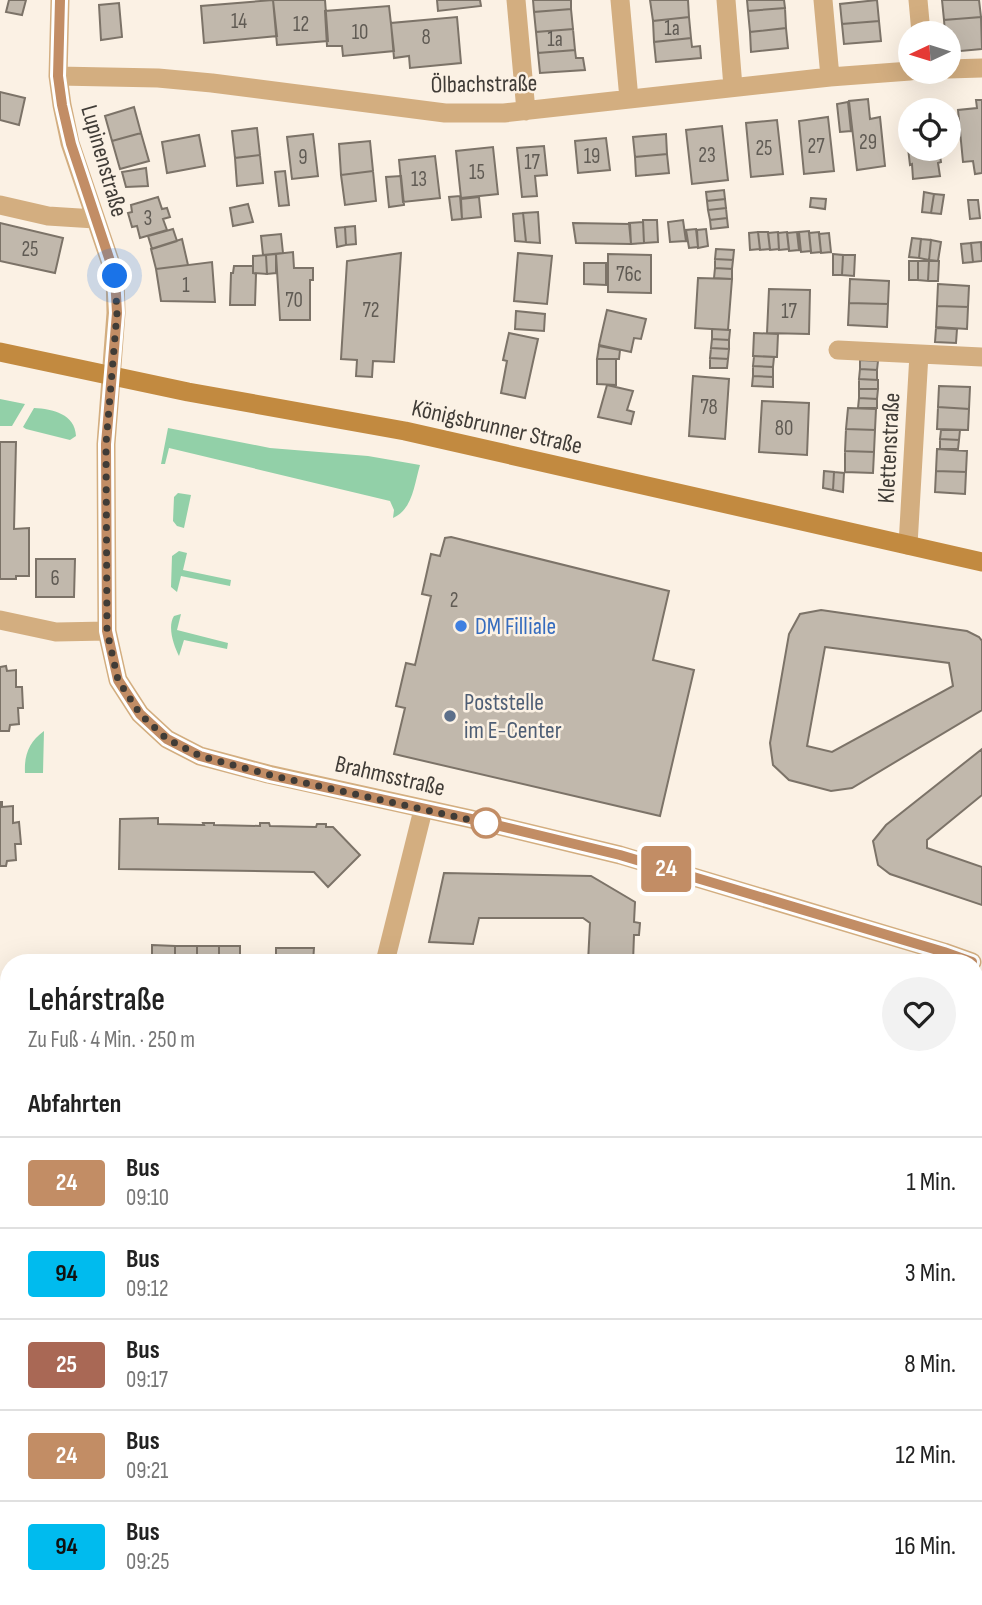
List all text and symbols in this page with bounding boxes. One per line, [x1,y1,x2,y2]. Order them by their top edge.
house number: 14 [231,9,247,34]
house number: 12 [293,12,309,37]
house number: 1a [664,16,680,41]
house number: 10 [352,20,368,45]
north arrow [898,21,961,84]
map controls [898,21,961,161]
house number: 8 [421,25,431,50]
house number: 1a [547,27,563,52]
street label: Ölbachstraße [430,69,538,99]
button: locate [898,98,961,161]
street label: Lupinenstraße [74,102,134,220]
house number: 29 [859,130,877,155]
house number: 27 [807,134,825,159]
house number: 25 [755,136,773,161]
house number: 23 [698,143,716,168]
house number: 19 [584,144,600,169]
house number: 9 [298,145,308,170]
house number: 17 [524,150,540,175]
house number: 15 [469,160,485,185]
house number: 13 [411,167,427,192]
house number: 3 [144,206,152,231]
house number: 25 [21,237,39,262]
your location [97,258,132,293]
house number: 76c [616,262,642,287]
house number: 1 [182,273,190,298]
house number: 70 [285,288,303,313]
house number: 72 [362,298,380,323]
house number: 17 [781,299,797,324]
street label: Klettenstraße [872,392,906,504]
street label: Königsbrunner Straße [409,393,585,461]
house number: 78 [700,395,718,420]
house number: 80 [775,416,793,441]
house number: 6 [50,566,60,591]
house number: 2 [450,588,458,613]
place label: DM Filliale [475,612,556,641]
marker: DM Filliale [453,618,469,634]
place label: Poststelle im E-Center [464,688,562,745]
marker: Poststelle im E-Center [442,708,458,724]
street label: Brahmsstraße [332,749,448,803]
unlabelled marker [471,808,501,838]
line badge: 24 [634,846,698,892]
text: 24 [655,854,677,883]
button: heart [882,977,956,1051]
text: Lehárstraße [28,980,165,1020]
text: Zu Fuß · 4 Min. · 250 m [28,1026,195,1054]
text: Abfahrten [28,1089,121,1120]
text: Bus [126,1153,160,1184]
text: 1 Min. [906,1167,956,1198]
text: 24 [56,1168,77,1197]
text: 09:10 [126,1184,169,1212]
text: Bus [126,1244,160,1275]
text: 3 Min. [905,1258,956,1289]
text: 94 [55,1259,78,1288]
text: 09:12 [126,1275,169,1303]
text: Bus [126,1335,160,1366]
text: 8 Min. [904,1349,956,1380]
text: 25 [56,1350,77,1379]
text: 09:17 [126,1366,168,1394]
text: Bus [126,1426,160,1457]
text: 12 Min. [895,1440,956,1471]
text: 24 [56,1441,77,1470]
text: 09:21 [126,1457,168,1485]
text: Bus [126,1517,160,1548]
text: 16 Min. [895,1531,956,1562]
text: 94 [55,1532,78,1561]
text: 09:25 [126,1548,170,1576]

